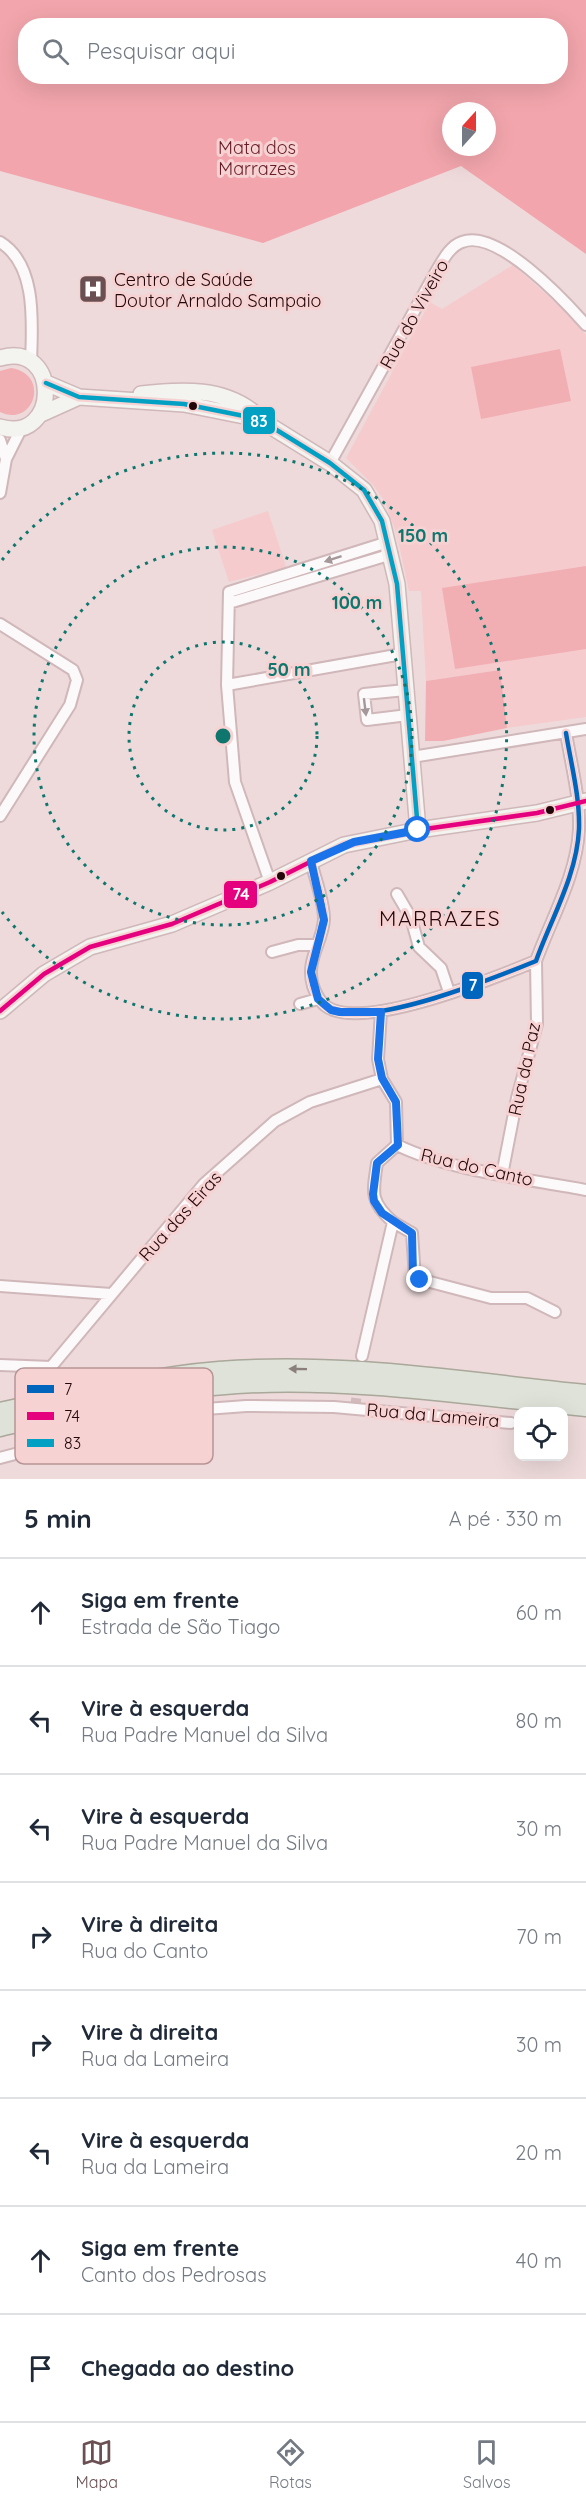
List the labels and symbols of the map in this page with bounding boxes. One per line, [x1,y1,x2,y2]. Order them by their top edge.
north arrow [442,102,496,156]
park label: Mata dos Marrazes [218,136,296,180]
street label: Rua do Viveiro [375,255,453,373]
place label: Centro de Saúde Doutor Arnaldo Sampaio [114,268,321,312]
hospital icon: Centro de Saúde Doutor Arnaldo Sampaio [77,273,109,305]
unlabelled marker [187,400,199,412]
line badge: 83 [242,406,276,435]
text: 83 [250,411,268,431]
text: 150 m [398,524,448,547]
one-way arrow [324,555,342,564]
text: 100 m [332,591,382,614]
text: 50 m [267,658,311,681]
one-way arrow [361,697,370,716]
centre of rings [213,726,233,746]
unlabelled marker [544,804,556,816]
route start [404,816,430,842]
unlabelled marker [275,870,287,882]
line badge: 74 [223,880,258,909]
text: 74 [232,884,250,904]
district label: MARRAZES [379,905,501,931]
line badge: 7 [461,971,484,1000]
text: 7 [469,975,478,995]
street label: Rua da Paz [503,1020,545,1118]
street label: Rua do Canto [419,1143,535,1191]
street label: Rua das Eiras [134,1166,226,1266]
route end [406,1266,432,1292]
one-way arrow [288,1364,307,1374]
legend [15,1368,213,1464]
text: 7 [64,1379,72,1399]
street label: Rua da Lameira [366,1398,500,1432]
text: 74 [64,1406,80,1426]
text: 83 [64,1433,81,1453]

